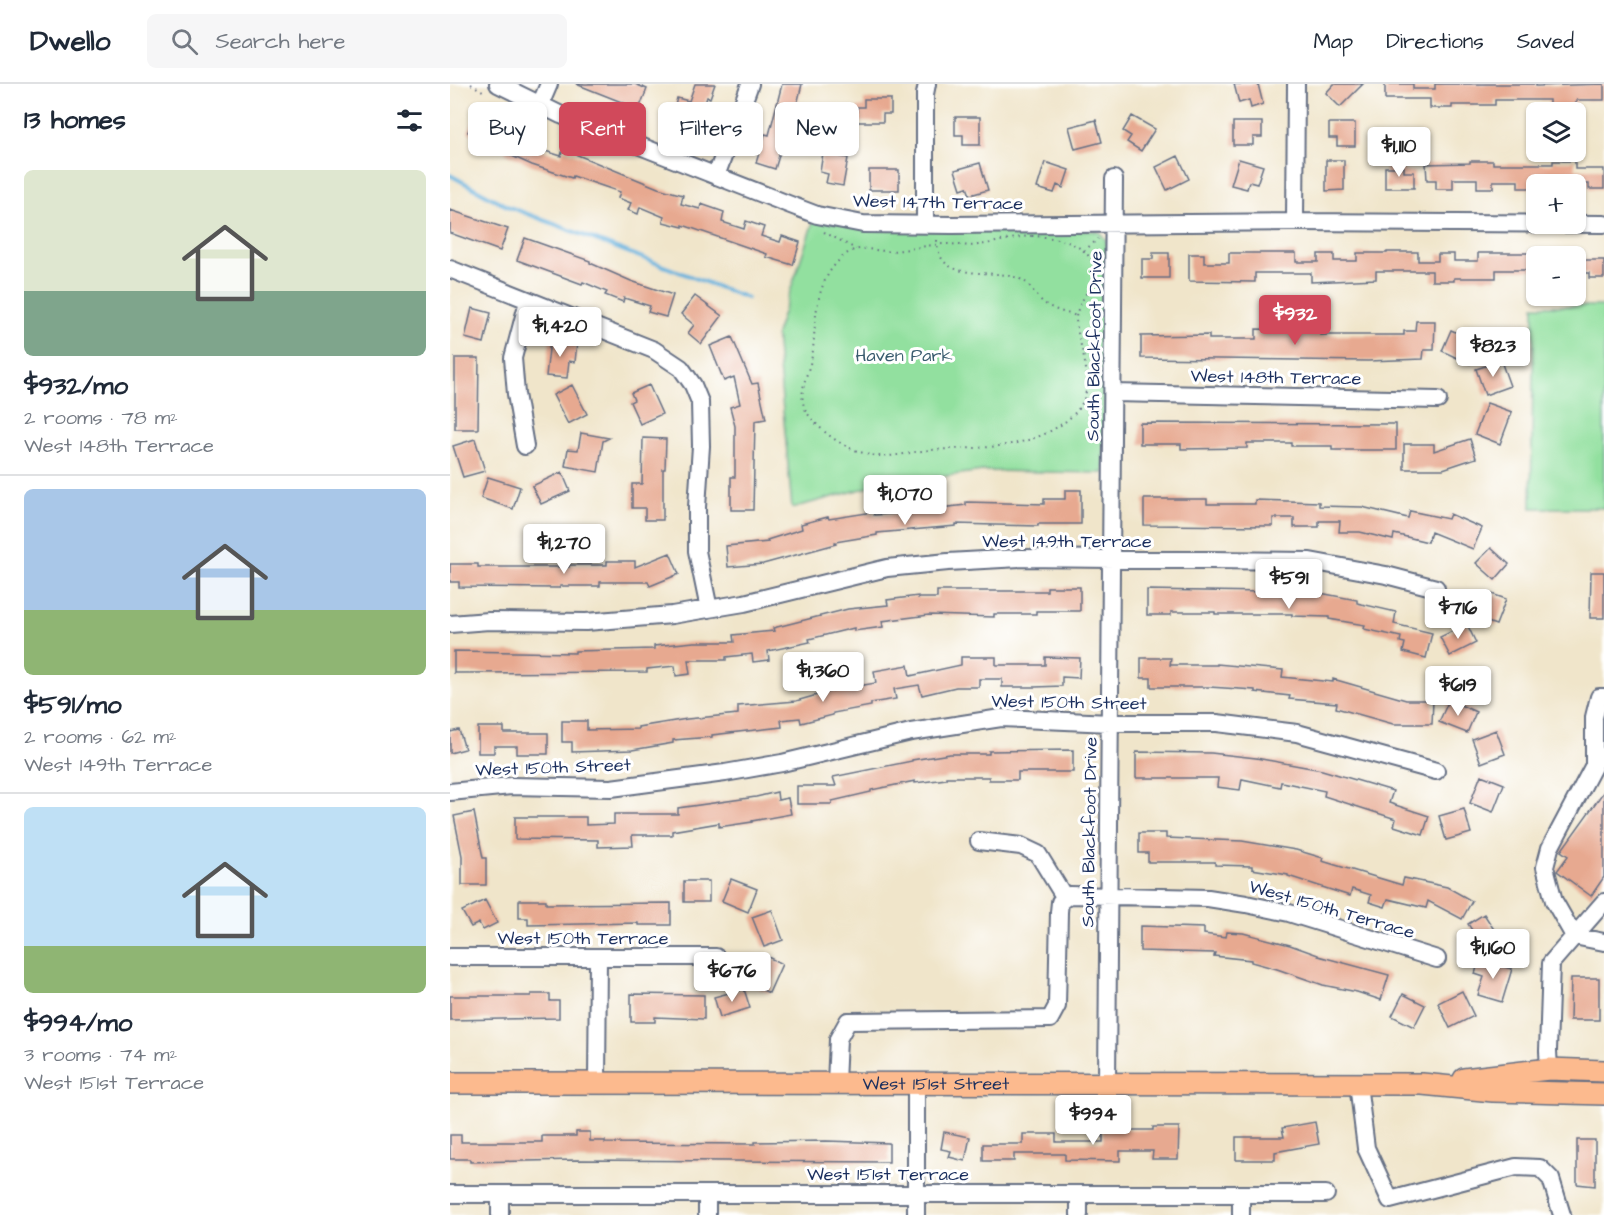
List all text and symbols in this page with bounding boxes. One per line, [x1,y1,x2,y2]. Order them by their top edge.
search box [147,14,567,68]
text: Dwello [30,22,111,61]
icon: search [168,25,201,58]
text: Search here [216,26,345,57]
text: Map [1313,27,1353,56]
text: Directions [1386,27,1484,56]
text: Saved [1517,27,1574,56]
text: 13 homes [24,102,126,138]
chip: Buy [468,102,547,156]
chip: Rent [559,102,646,156]
chip: Filters [658,102,763,156]
chip: New [775,102,859,156]
map controls [1526,102,1586,306]
button: layers [1526,102,1586,162]
icon: filters [393,104,426,137]
pin: $1,110 [1350,127,1448,178]
text: $1,110 [1382,132,1416,160]
button: + [1526,174,1586,234]
street label: West 147th Terrace [853,189,1024,216]
icon: home [171,209,279,317]
button: − [1526,246,1586,306]
street label: South Blackfoot Drive [1080,250,1109,441]
pin: $932 [1259,295,1331,346]
text: $932 [1273,300,1317,328]
pin: $1,420 [511,307,609,358]
text: $1,420 [533,312,587,340]
pin: $823 [1457,327,1529,378]
text: $823 [1470,332,1516,360]
park label: Haven Park [856,343,952,368]
street label: West 148th Terrace [1190,364,1362,391]
text: $932/mo [24,368,128,404]
text: 2 rooms · 78 m² [24,404,178,432]
text: West 148th Terrace [24,432,214,460]
pin: $1,070 [856,475,954,526]
text: $1,070 [878,480,932,508]
pin: $1,270 [515,524,613,575]
icon: home [171,528,279,636]
text: $1,270 [537,529,591,557]
street label: West 149th Terrace [982,529,1152,554]
pin: $591 [1253,559,1325,610]
text: $591 [1269,564,1309,592]
pin: $716 [1422,589,1494,640]
text: $716 [1439,594,1477,622]
pin: $1,360 [774,652,872,703]
text: $1,360 [797,657,849,685]
pin: $619 [1422,666,1494,717]
text: $619 [1439,671,1477,699]
text: $591/mo [24,687,122,723]
street label: West 150th Street [991,689,1148,716]
text: 2 rooms · 62 m² [24,723,176,751]
street label: South Blackfoot Drive [1075,736,1104,927]
text: West 149th Terrace [24,751,212,779]
street label: West 150th Street [475,752,632,783]
icon: home [171,846,279,954]
street label: West 150th Terrace [1246,874,1418,945]
street label: West 150th Terrace [497,926,669,951]
pin: $1,160 [1444,929,1542,980]
text: $1,160 [1471,934,1515,962]
pin: $676 [696,952,768,1003]
text: $676 [708,957,756,985]
text: $994/mo [24,1005,132,1041]
text: 3 rooms · 74 m² [24,1041,177,1069]
text: West 151st Terrace [24,1069,204,1097]
street label: West 151st Street [863,1071,1010,1097]
pin: $994 [1057,1095,1129,1146]
text: $994 [1069,1100,1117,1128]
street label: West 151st Terrace [807,1162,969,1187]

